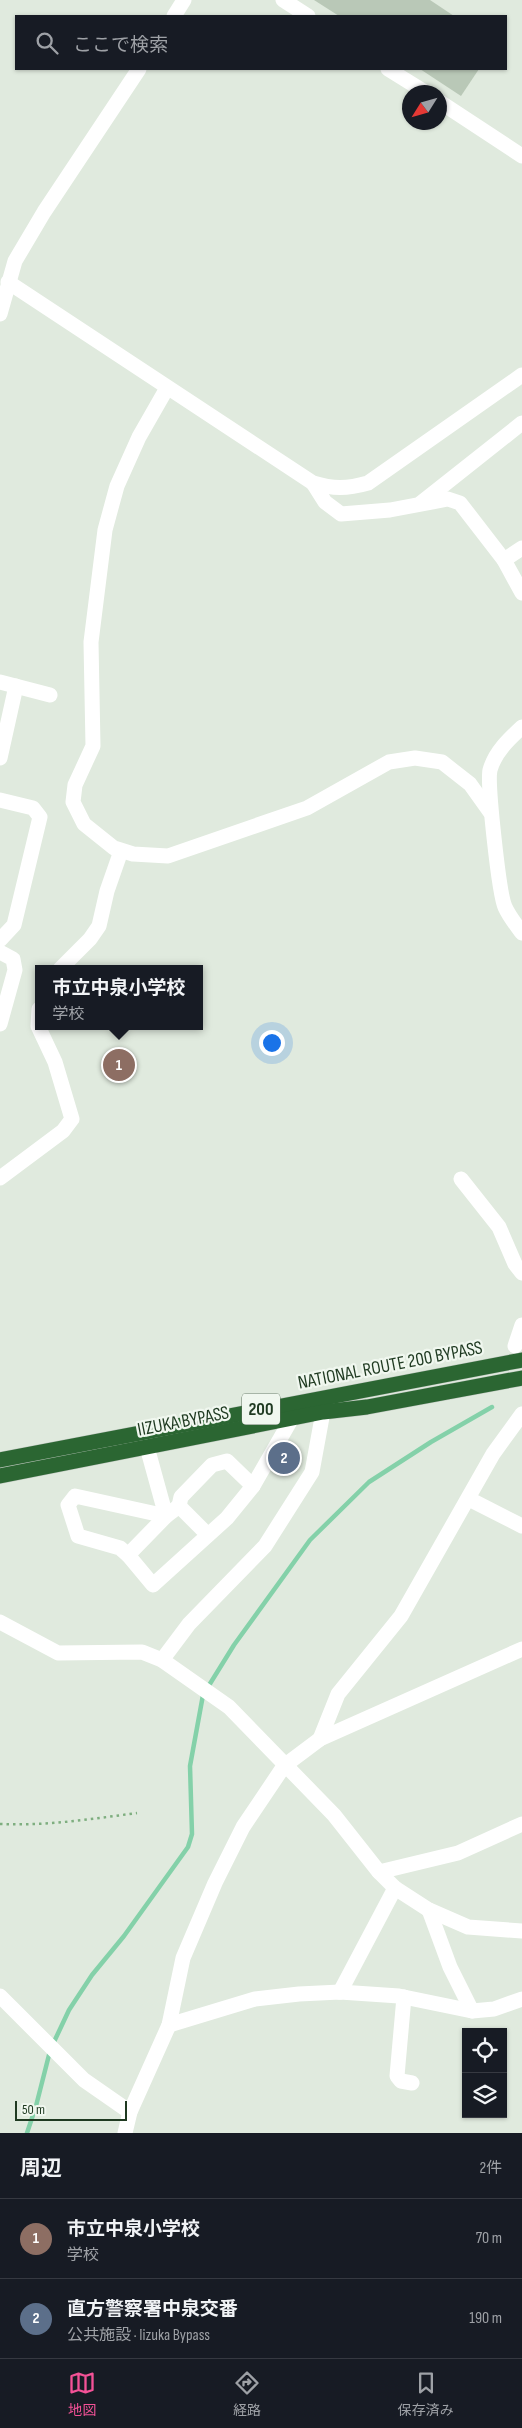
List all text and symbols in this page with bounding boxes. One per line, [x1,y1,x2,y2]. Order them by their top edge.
search box [15,15,507,70]
icon: search [33,29,61,57]
text: ここで検索 [73,34,168,57]
north arrow [402,85,447,130]
popup [35,965,203,1030]
text: 市立中泉小学校 [52,977,186,1000]
text: 学校 [52,1005,85,1024]
your location [259,1030,285,1056]
pin: 1 [103,1046,135,1084]
street label: NATIONAL ROUTE 200 BYPASS [296,1336,485,1395]
road number: 200 [242,1394,280,1425]
street label: IIZUKA BYPASS [136,1401,231,1442]
pin: 2 [268,1439,300,1477]
map controls [462,2028,507,2118]
button: locate [462,2028,507,2073]
button: layers [462,2073,507,2118]
scale bar [15,2098,128,2121]
text: 50 m [22,2101,45,2118]
text: 周辺 [20,2156,62,2181]
text: 2件 [479,2159,502,2178]
text: 市立中泉小学校 [67,2218,200,2241]
text: 1 [33,2229,39,2248]
text: 70 m [476,2229,502,2248]
text: 学校 [67,2246,99,2265]
text: 直方警察署中泉交番 [67,2298,238,2321]
text: 2 [32,2309,40,2328]
text: 190 m [469,2309,502,2328]
text: 公共施設 · Iizuka Bypass [67,2326,210,2345]
tab: 地図 [68,2369,96,2419]
tab: 経路 [233,2369,261,2419]
tab: 保存済み [398,2369,454,2419]

